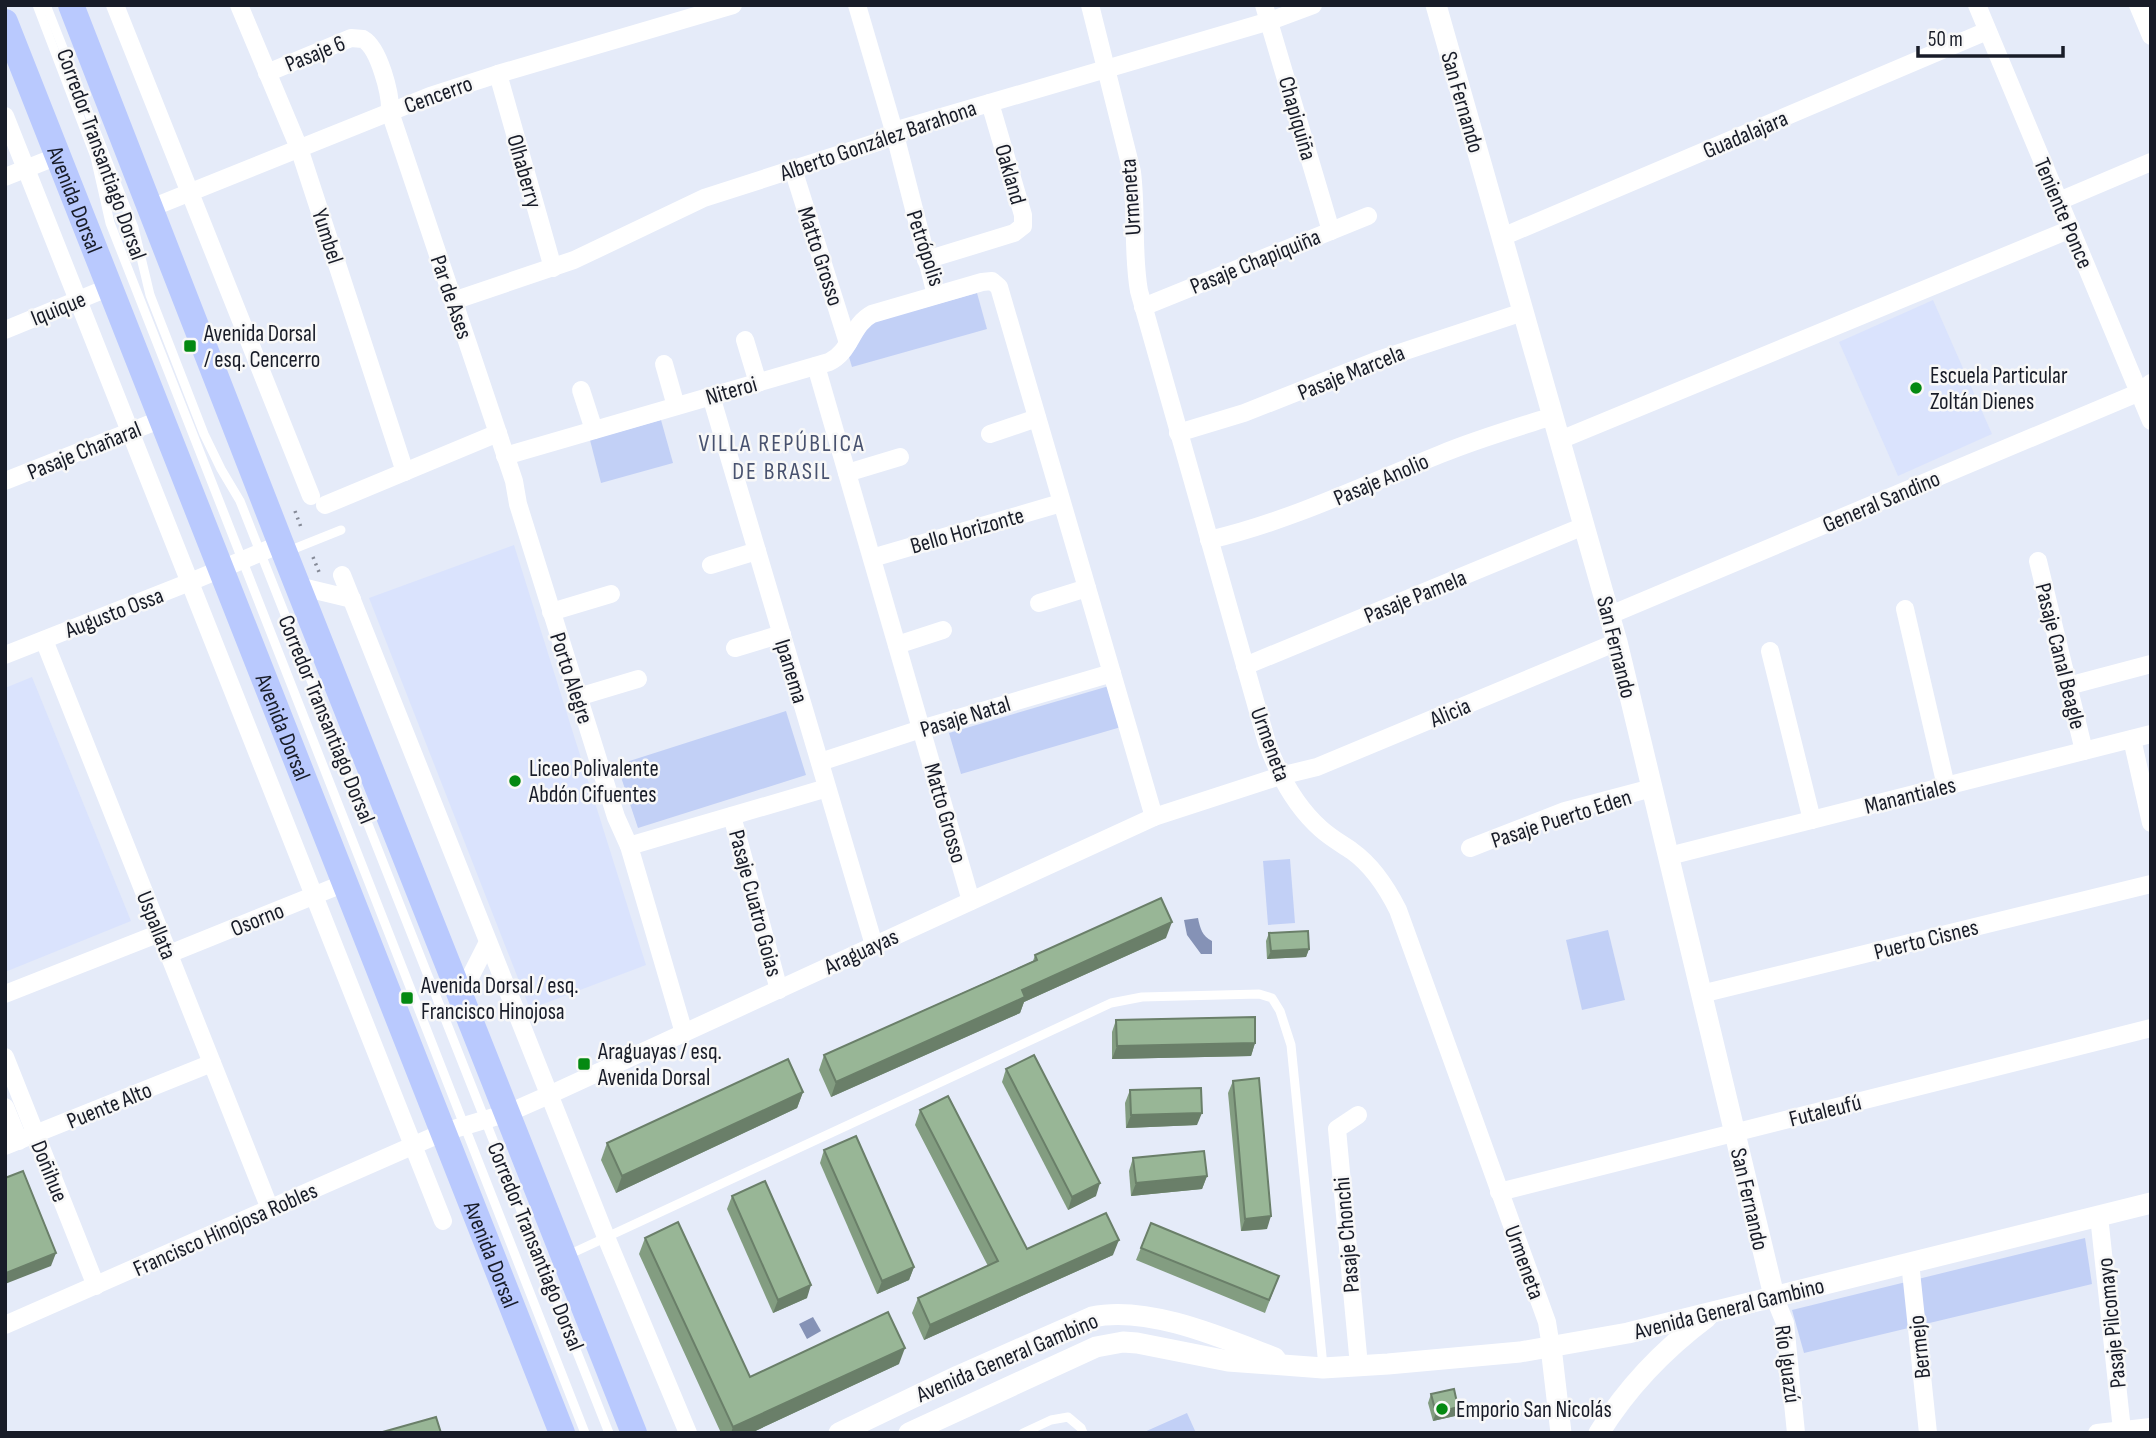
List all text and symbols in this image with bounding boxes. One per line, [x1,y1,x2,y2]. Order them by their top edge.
scale bar [1918,14,2063,58]
text: 50 m [1928,27,1963,52]
street label: Pasaje 6 [281,29,350,79]
street label: Corredor Transantiago Dorsal [50,45,152,264]
street label: San Fernando [1434,48,1490,156]
street label: Cencerro [400,70,476,120]
street label: Chapiquiña [1272,73,1322,163]
street label: Alberto González Barahona [775,94,980,188]
street label: Guadalajara [1699,105,1792,165]
street label: Olhaberry [500,131,548,211]
street label: Oakland [988,141,1032,208]
street label: Avenida Dorsal [40,142,108,257]
street label: Teniente Ponce [2027,154,2099,273]
street label: Urmeneta [1114,158,1148,236]
street label: Matto Grosso [791,203,849,309]
street label: Yumbel [305,205,349,267]
street label: Petrópolis [900,207,950,290]
street label: Pasaje Chapiquiña [1186,223,1325,301]
street label: Par de Ases [424,252,478,343]
street label: Iquique [27,285,90,332]
place label: Avenida Dorsal / esq. Cencerro [203,320,320,374]
marker: Avenida Dorsal / esq. Cencerro [182,338,198,354]
street label: Pasaje Marcela [1294,339,1409,407]
place label: Escuela Particular Zoltán Dienes [1930,362,2068,416]
street label: Niteroi [702,370,760,412]
marker: Escuela Particular Zoltán Dienes [1908,380,1924,396]
street label: Pasaje Chañaral [23,415,145,486]
district label: VILLA REPÚBLICA DE BRASIL [698,429,866,486]
street label: Pasaje Anolio [1330,447,1433,512]
street label: General Sandino [1819,465,1944,539]
street label: Bello Horizonte [907,501,1027,561]
street label: Pasaje Pamela [1360,564,1471,630]
street label: Pasaje Canal Beagle [2028,580,2092,732]
street label: Augusto Ossa [60,581,167,645]
street label: San Fernando [1590,593,1642,701]
street label: Corredor Transantiago Dorsal [271,611,381,828]
street label: Porto Alegre [543,629,599,728]
street label: Ipanema [768,636,814,707]
street label: Avenida Dorsal [248,669,316,785]
street label: Pasaje Natal [917,690,1014,744]
street label: Alicia [1425,692,1475,734]
street label: Urmeneta [1244,703,1296,785]
place label: Liceo Polivalente Abdón Cifuentes [528,755,659,809]
street label: Matto Grosso [917,760,973,866]
street label: Manantiales [1862,771,1959,821]
marker: Liceo Polivalente Abdón Cifuentes [507,773,523,789]
street label: Pasaje Puerto Eden [1488,783,1635,855]
street label: Pasaje Cuatro Goias [722,827,788,980]
street label: Uspallata [130,887,182,964]
street label: Osorno [227,897,288,943]
street label: Puerto Cisnes [1871,914,1981,966]
street label: Araguayas [819,923,903,982]
place label: Avenida Dorsal / esq. Francisco Hinojosa [420,972,579,1026]
marker: Avenida Dorsal / esq. Francisco Hinojosa [399,990,415,1006]
place label: Araguayas / esq. Avenida Dorsal [597,1038,722,1092]
marker: Araguayas / esq. Avenida Dorsal [576,1056,592,1072]
street label: Puente Alto [63,1076,156,1136]
street label: Futaleufú [1786,1088,1864,1133]
street label: Doñihue [24,1137,74,1206]
street label: Corredor Transantiago Dorsal [480,1138,590,1355]
street label: San Fernando [1724,1145,1774,1253]
street label: Pasaje Chonchi [1328,1176,1366,1294]
street label: Francisco Hinojosa Robles [129,1177,322,1283]
street label: Avenida Dorsal [457,1197,524,1312]
street label: Urmeneta [1498,1221,1550,1303]
street label: Pasaje Pilcomayo [2091,1256,2133,1389]
street label: Avenida General Gambino [1630,1272,1827,1346]
street label: Avenida General Gambino [911,1307,1103,1409]
street label: Bermejo [1903,1314,1937,1380]
street label: Río Iguazú [1768,1323,1806,1405]
place label: Emporio San Nicolás [1456,1396,1612,1424]
marker: Emporio San Nicolás [1434,1401,1450,1417]

